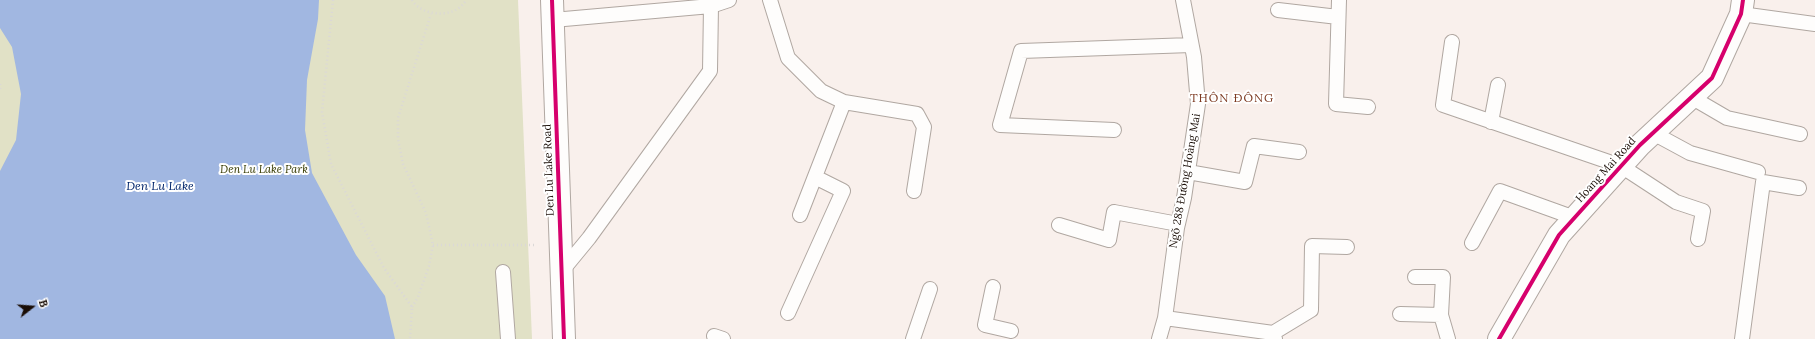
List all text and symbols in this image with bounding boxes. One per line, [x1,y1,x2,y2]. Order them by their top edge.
district label: THÔN ĐÔNG [1190,92,1274,106]
street label: Ngõ 288 Đường Hoàng Mai [1167,113,1203,249]
street label: Den Lu Lake Road [541,124,557,216]
street label: Hoang Mai Road [1573,135,1639,205]
park label: Den Lu Lake Park [220,163,308,177]
water label: Den Lu Lake [126,180,194,194]
north arrow [12,287,52,327]
text: B [36,298,51,309]

